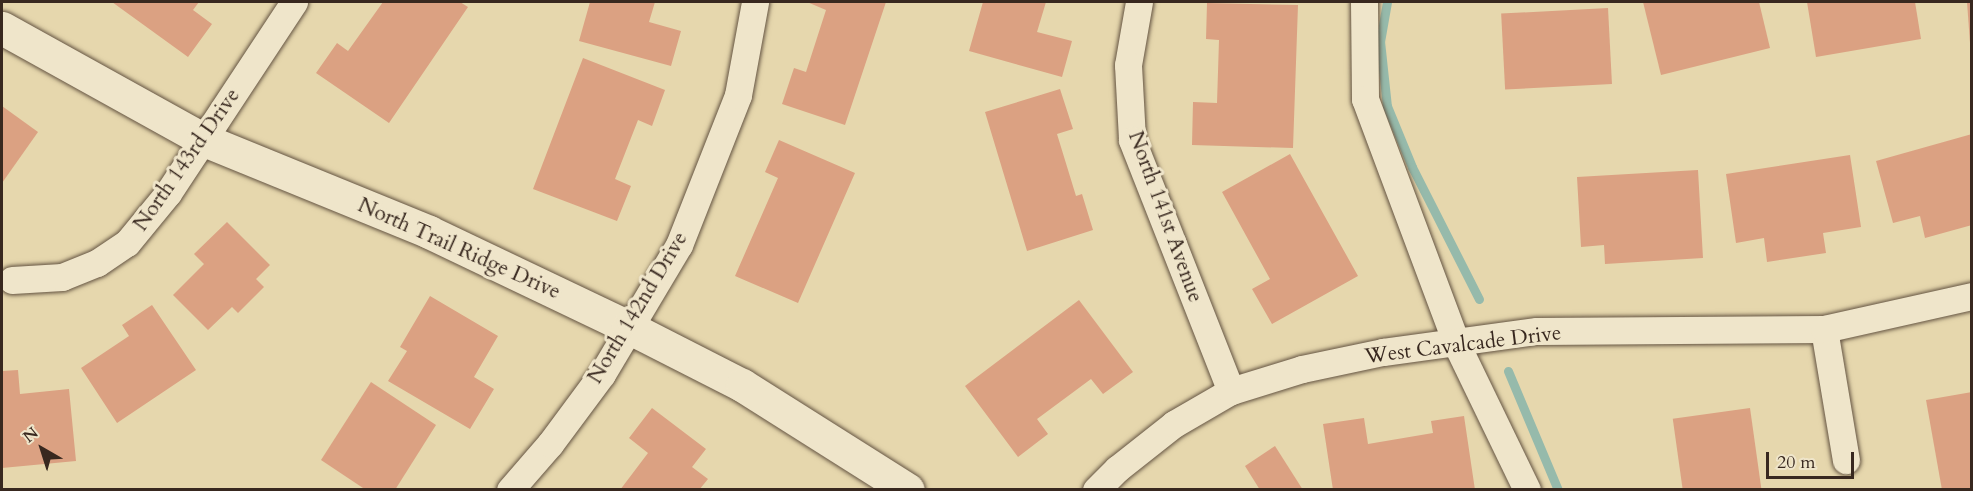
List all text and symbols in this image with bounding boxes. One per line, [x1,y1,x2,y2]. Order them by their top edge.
street label: North 143rd Drive [128,84,246,236]
street label: North 141st Avenue [1122,128,1208,306]
street label: North Trail Ridge Drive [354,193,564,305]
street label: North 142nd Drive [583,228,693,388]
street label: West Cavalcade Drive [1363,320,1563,370]
north arrow [12,419,72,479]
text: N [18,422,43,448]
scale bar [1769,440,1858,478]
text: 20 m [1777,450,1816,475]

